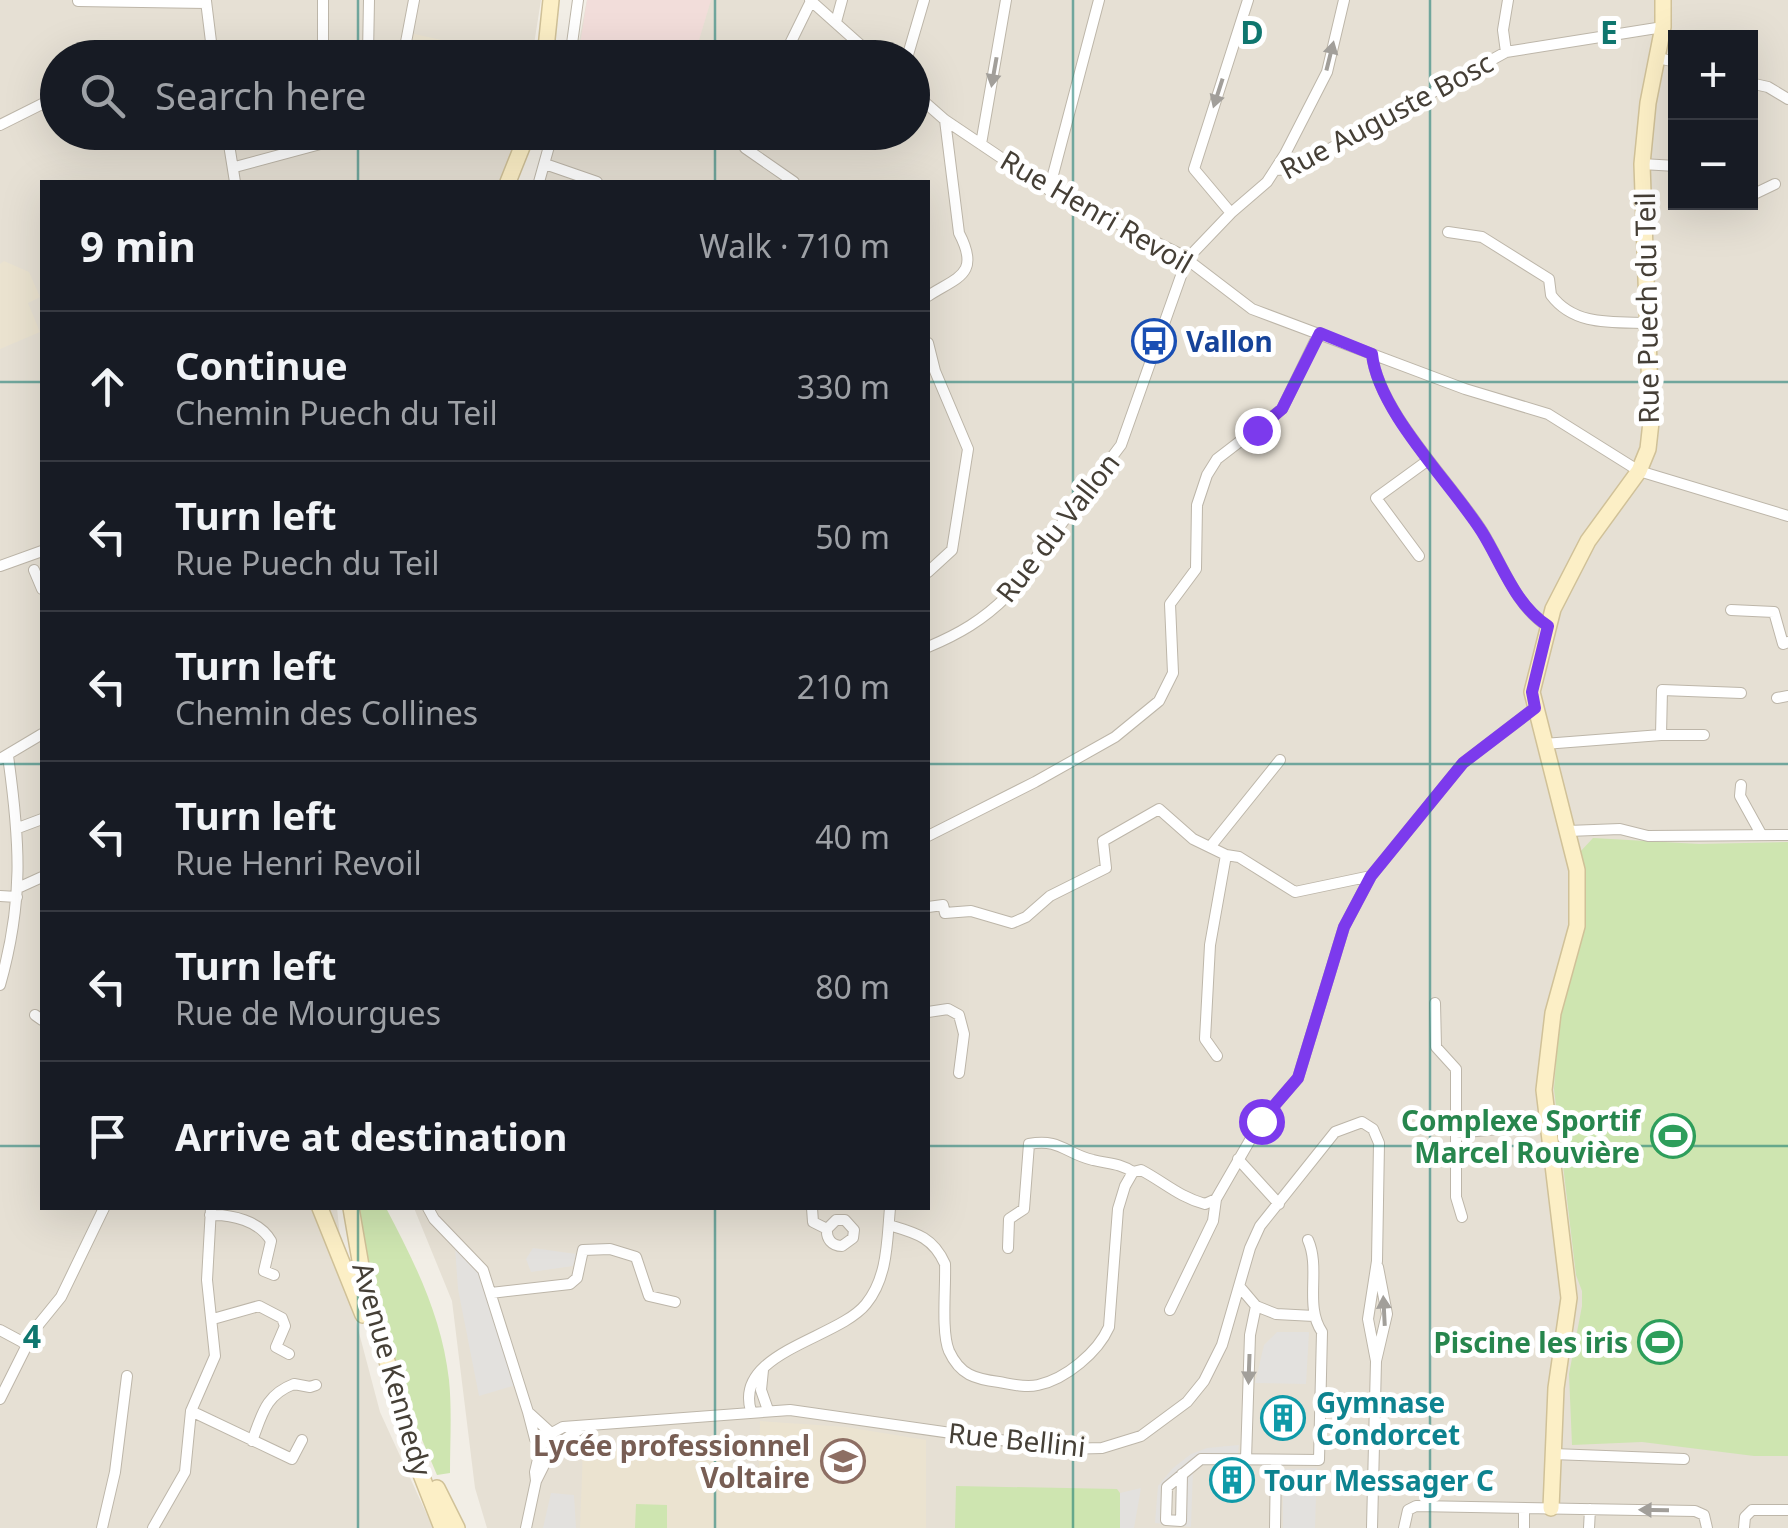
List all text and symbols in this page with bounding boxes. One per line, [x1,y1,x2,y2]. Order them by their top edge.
text: D [1240,10,1264,53]
text: E [1600,10,1618,53]
map controls [1668,30,1758,210]
button: + [1668,30,1758,120]
search box [40,40,930,150]
one-way arrow [1323,40,1339,71]
street label: Rue Auguste Bosc [1273,43,1499,187]
one-way arrow [986,57,1001,88]
icon: search [75,68,130,123]
text: Search here [155,69,366,121]
one-way arrow [1210,78,1225,108]
button: − [1668,120,1758,210]
street label: Rue Henri Revoil [994,141,1200,281]
street label: Rue Puech du Teil [1625,192,1667,424]
text: 9 min [80,217,196,274]
text: Walk · 710 m [699,224,890,267]
bus stop icon: Vallon [1131,318,1177,364]
place label: Vallon [1186,322,1273,360]
text: Continue [175,339,348,391]
icon: ahead [80,359,135,414]
text: 330 m [797,365,890,408]
text: Chemin Puech du Teil [175,391,498,434]
route end [1235,408,1281,454]
street label: Rue du Vallon [987,444,1127,610]
text: Turn left [175,489,337,541]
icon: left [80,509,135,564]
text: 50 m [815,515,890,558]
text: Rue Puech du Teil [175,541,440,584]
text: Turn left [175,639,337,691]
icon: left [80,659,135,714]
text: 210 m [797,665,890,708]
text: Chemin des Collines [175,691,478,734]
text: Turn left [175,789,337,841]
icon: left [80,809,135,864]
text: 40 m [815,815,890,858]
text: Rue Henri Revoil [175,841,422,884]
text: Turn left [175,939,337,991]
icon: left [80,959,135,1014]
text: 80 m [815,965,890,1008]
text: Rue de Mourgues [175,991,441,1034]
route start [1239,1099,1285,1145]
place label: Complexe Sportif Marcel Rouvière [1401,1101,1642,1171]
icon: arrive [80,1109,135,1164]
text: Arrive at destination [175,1110,567,1162]
sports icon: Complexe Sportif Marcel Rouvière [1650,1113,1696,1159]
street label: Avenue Kennedy [344,1258,442,1481]
one-way arrow [1376,1295,1392,1327]
text: 4 [23,1314,41,1357]
sports icon: Piscine les iris [1637,1319,1683,1365]
place label: Piscine les iris [1433,1323,1628,1361]
one-way arrow [1240,1353,1256,1385]
place label: Gymnase Condorcet [1316,1383,1460,1453]
building icon: Gymnase Condorcet [1260,1395,1306,1441]
street label: Rue Bellini [946,1413,1088,1465]
place label: Lycée professionnel Voltaire [533,1426,810,1496]
school or university icon: Lycée professionnel Voltaire [820,1438,866,1484]
building icon: Tour Messager C [1209,1457,1255,1503]
place label: Tour Messager C [1264,1461,1494,1499]
one-way arrow [1638,1502,1670,1518]

